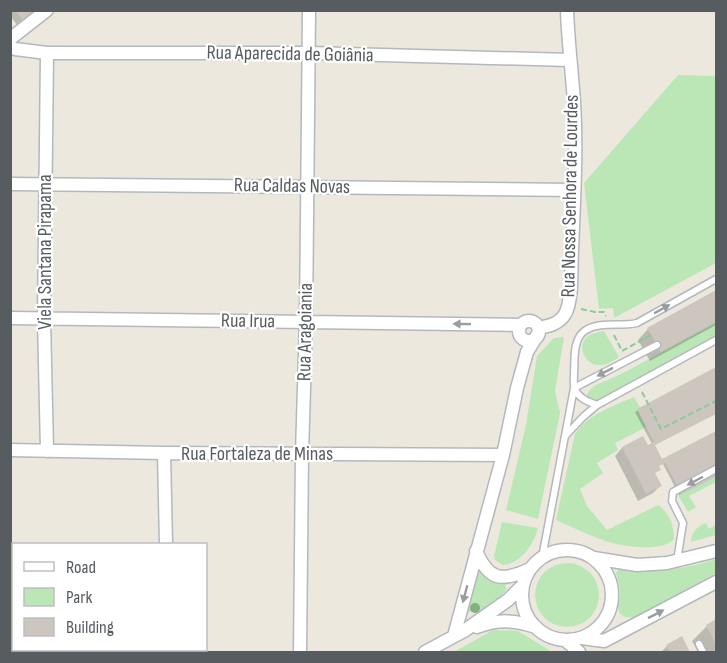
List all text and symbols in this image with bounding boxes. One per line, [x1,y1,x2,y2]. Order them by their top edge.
street label: Rua Aparecida de Goiânia [206,41,374,67]
street label: Rua Nossa Senhora de Lourdes [556,94,584,298]
street label: Rua Caldas Novas [234,173,350,199]
street label: Viela Santana Pirapama [33,174,57,330]
street label: Rua Aragoiania [292,283,318,381]
one-way arrow [654,304,671,314]
street label: Rua Irua [221,309,275,333]
one-way arrow [453,319,472,329]
one-way arrow [596,367,613,377]
street label: Rua Fortaleza de Minas [181,442,333,466]
one-way arrow [686,476,703,486]
legend [12,543,207,651]
text: Road [66,557,96,578]
one-way arrow [460,585,470,603]
text: Park [66,587,92,608]
one-way arrow [647,609,664,619]
text: Building [66,617,114,638]

